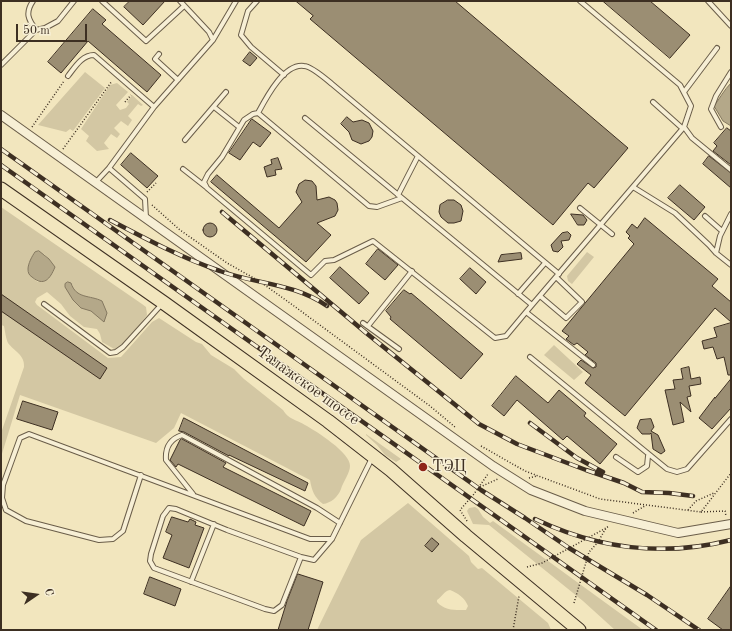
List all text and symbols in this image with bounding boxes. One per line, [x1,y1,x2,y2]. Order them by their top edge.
scale bar [18,16,89,42]
text: 50 m [23,25,50,37]
street label: Талажское шоссе [253,342,363,430]
place label: ТЭЦ [432,457,466,477]
marker: ТЭЦ [417,461,429,473]
north arrow [16,575,56,615]
text: С [42,587,54,597]

